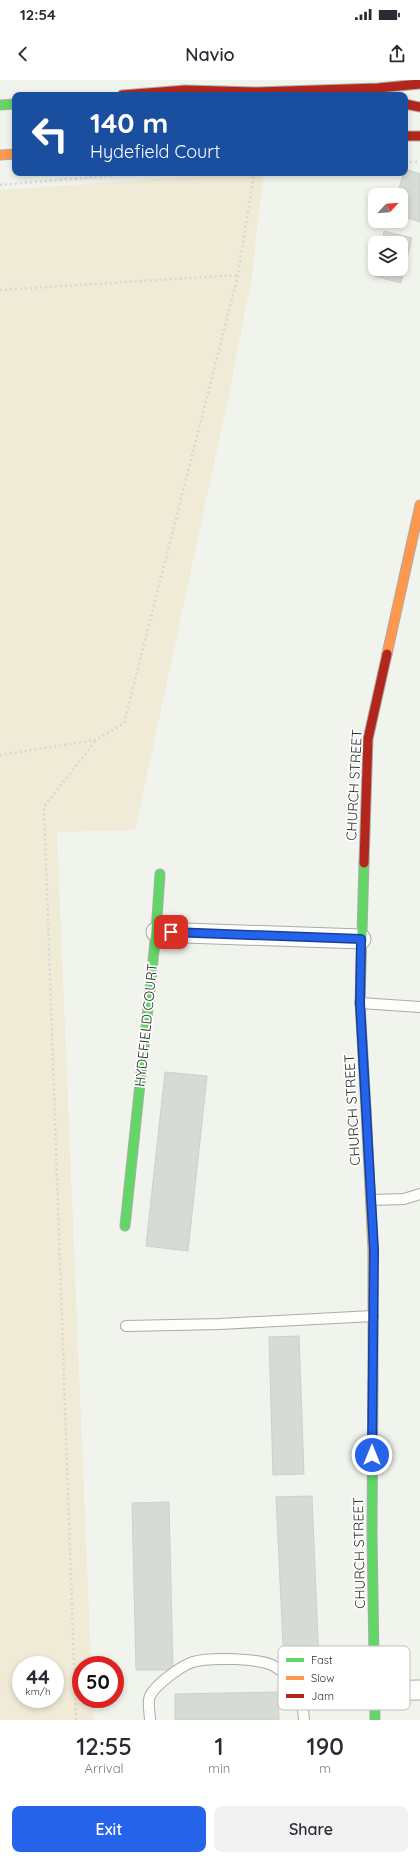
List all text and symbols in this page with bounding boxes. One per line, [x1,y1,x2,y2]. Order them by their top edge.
text: 12:54 [20,5,56,24]
icon: back [12,43,34,65]
text: Navio [185,43,235,66]
icon: share [386,43,408,65]
text: 140 m [90,105,168,140]
icon: left [24,108,76,160]
text: Hydefield Court [90,140,220,163]
north arrow [368,188,408,228]
map controls [368,188,408,276]
button: layers [368,236,408,276]
street label: CHURCH STREET [342,729,366,841]
pin [154,915,188,949]
icon: arrive [160,921,182,943]
street label: HYDEFIELD COURT [131,962,161,1088]
street label: CHURCH STREET [340,1054,364,1166]
position arrow [351,1434,393,1476]
street label: CHURCH STREET [349,1497,369,1609]
legend [278,1646,410,1710]
text: Fast [311,1653,333,1667]
speed limit sign: 50 [72,1656,124,1708]
text: 44 [26,1664,50,1689]
text: Slow [311,1671,335,1685]
text: km/h [25,1685,51,1698]
text: Jam [311,1689,334,1703]
text: 12:55 [76,1731,132,1761]
text: 1 [215,1731,224,1761]
text: 190 [306,1731,344,1761]
text: Arrival [85,1760,124,1776]
text: min [208,1760,230,1776]
text: m [319,1760,331,1776]
button: Exit [12,1806,206,1852]
button: Share [214,1806,408,1852]

